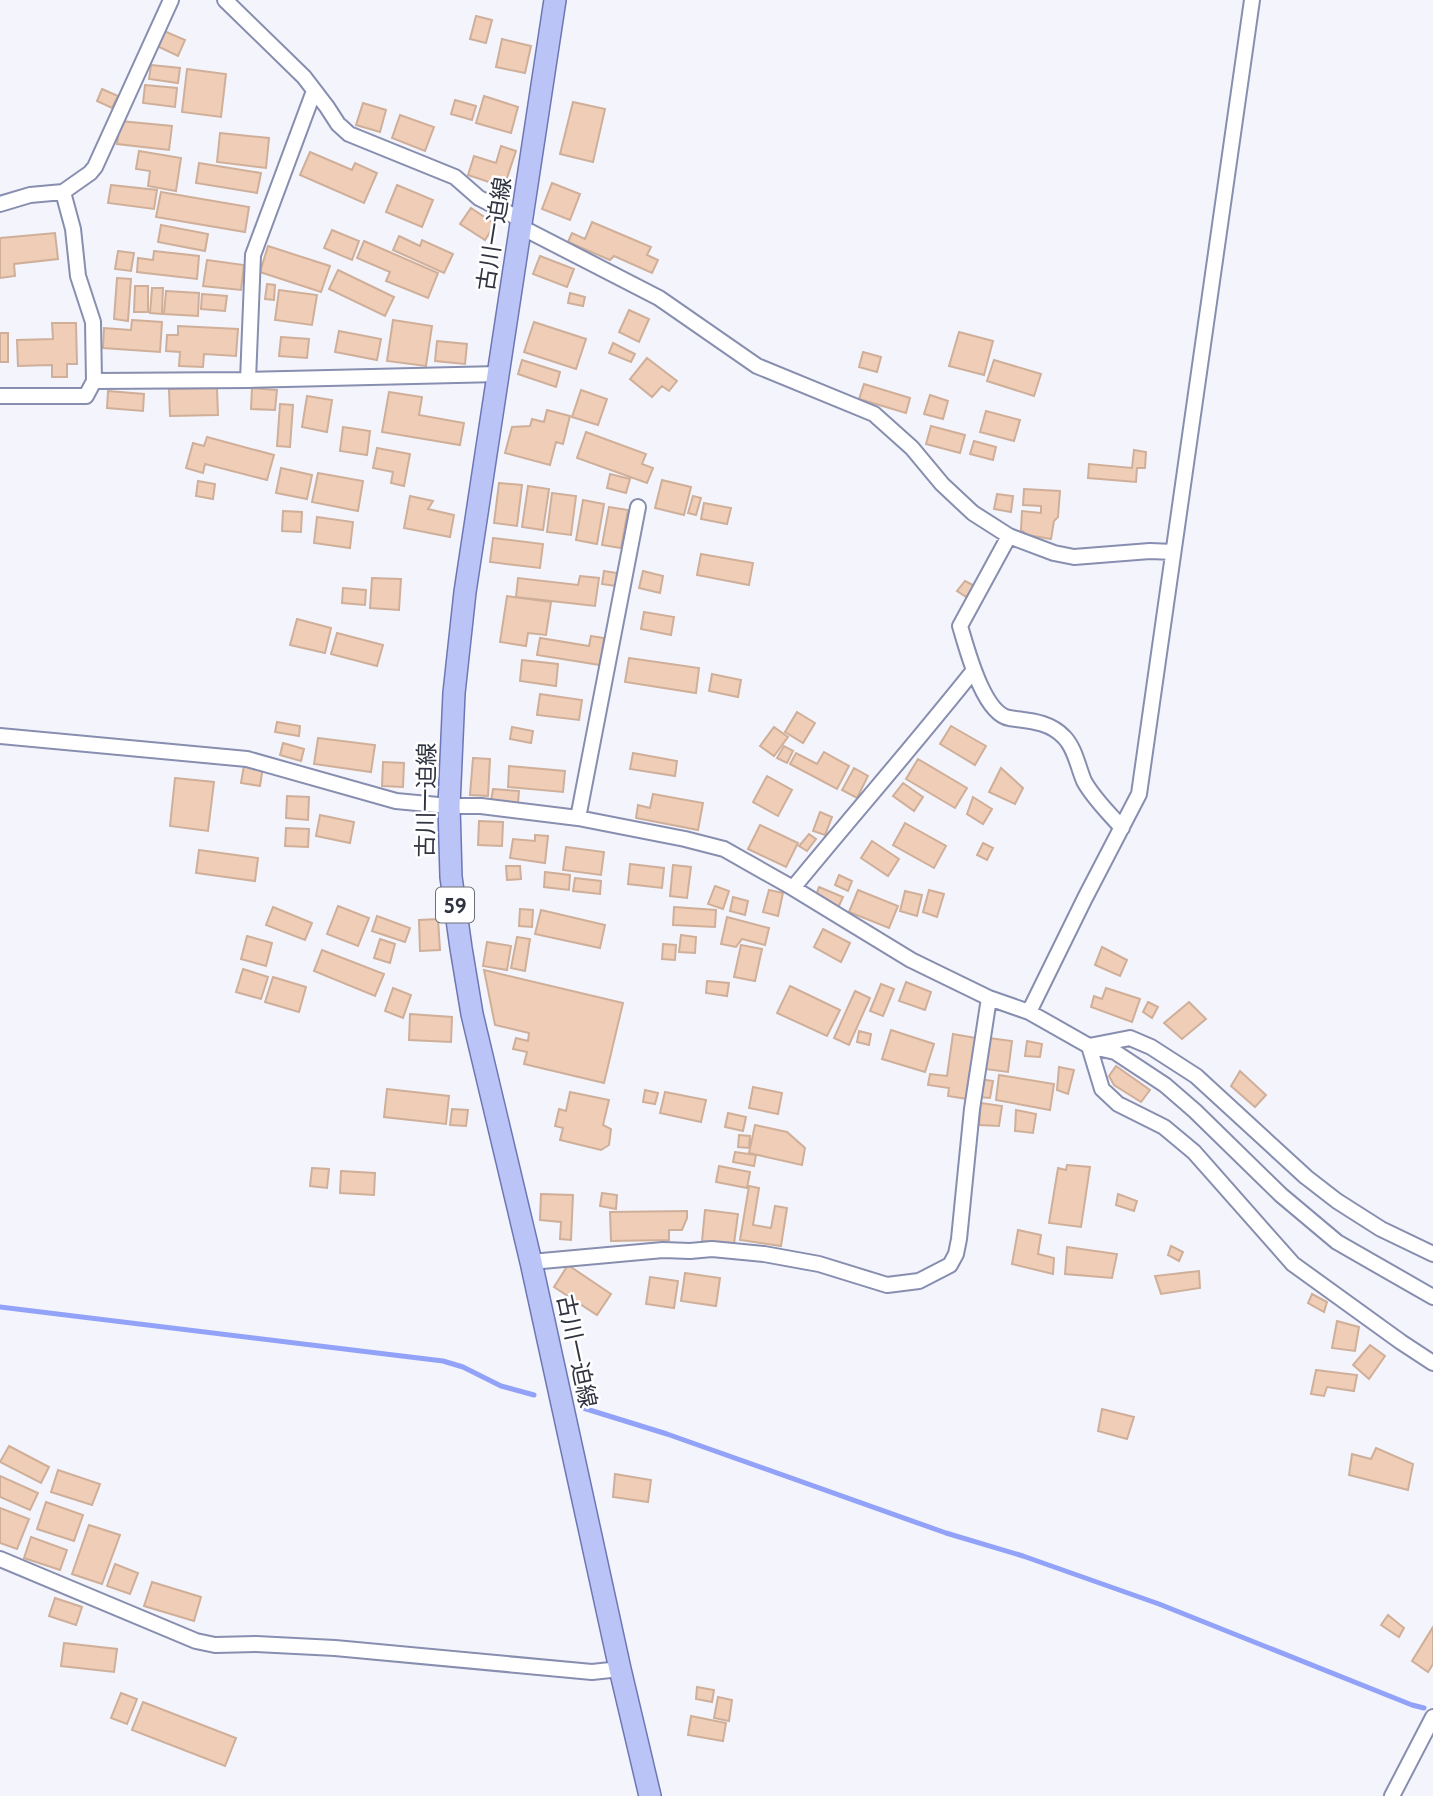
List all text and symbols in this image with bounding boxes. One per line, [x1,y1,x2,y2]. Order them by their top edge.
street label: 古川一迫線 [471,175,517,293]
street label: 古川一迫線 [411,742,441,858]
road number: 59 [436,888,474,922]
street label: 古川一迫線 [551,1292,603,1410]

